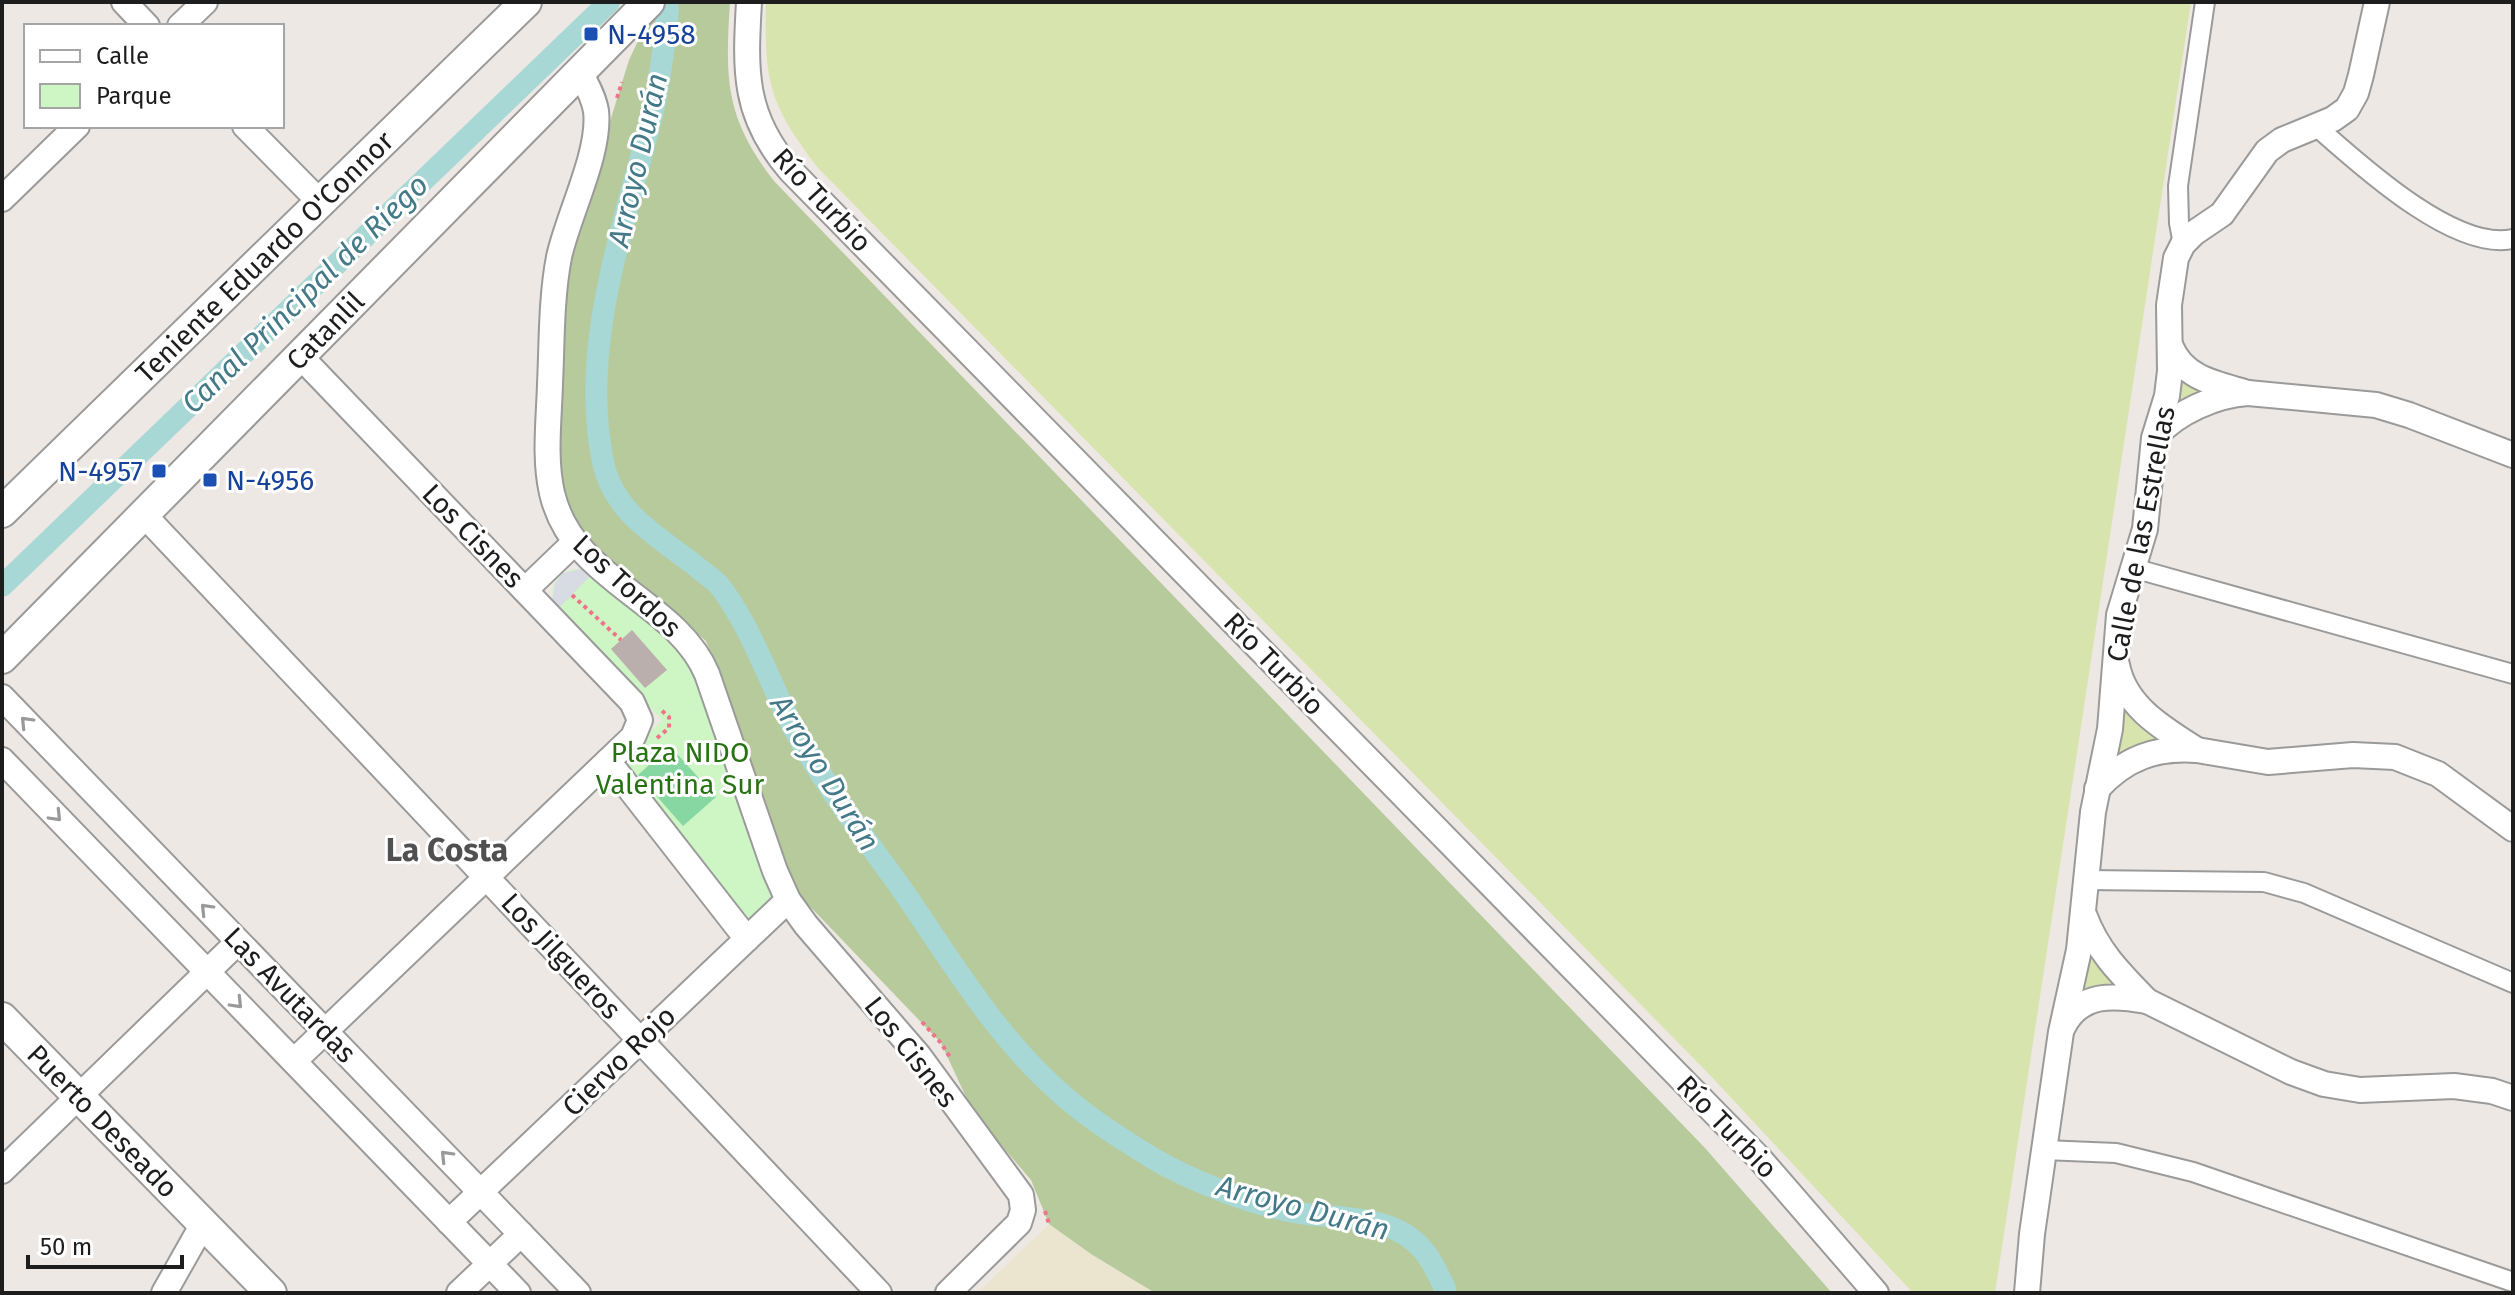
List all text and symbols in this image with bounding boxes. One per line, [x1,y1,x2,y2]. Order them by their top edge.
place label: N-4958 [607,18,696,51]
legend [24,24,284,128]
marker: N-4958 [582,25,600,43]
text: Calle [96,42,149,70]
water label: Arroyo Durán [600,70,675,251]
text: Parque [96,82,172,110]
street label: Teniente Eduardo O'Connor [128,124,400,390]
street label: Río Turbio [766,141,878,259]
water label: Canal Principal de Riego [174,167,436,421]
street label: Catanlil [279,285,371,376]
street label: Calle de las Estrellas [2100,403,2182,665]
place label: N-4957 [58,455,143,488]
marker: N-4957 [150,462,168,480]
place label: N-4956 [226,464,314,497]
marker: N-4956 [201,471,219,489]
street label: Los Cisnes [415,477,531,595]
street label: Los Tordos [566,528,688,644]
street label: Río Turbio [1217,606,1331,722]
water label: Arroyo Durán [762,687,887,858]
one-way arrow [21,717,35,731]
park label: Plaza NIDO Valentina Sur [596,736,764,801]
one-way arrow [47,807,62,821]
district label: La Costa [386,831,508,869]
street label: Los Jilgueros [494,886,628,1026]
one-way arrow [201,904,216,918]
street label: Las Avutardas [217,921,363,1069]
street label: Los Cisnes [858,990,964,1114]
one-way arrow [228,994,243,1008]
street label: Ciervo Rojo [556,999,682,1123]
street label: Puerto Deseado [21,1038,185,1204]
street label: Río Turbio [1670,1069,1784,1185]
one-way arrow [441,1151,455,1165]
water label: Arroyo Durán [1212,1167,1393,1248]
scale bar [28,1219,182,1269]
text: 50 m [40,1233,92,1261]

